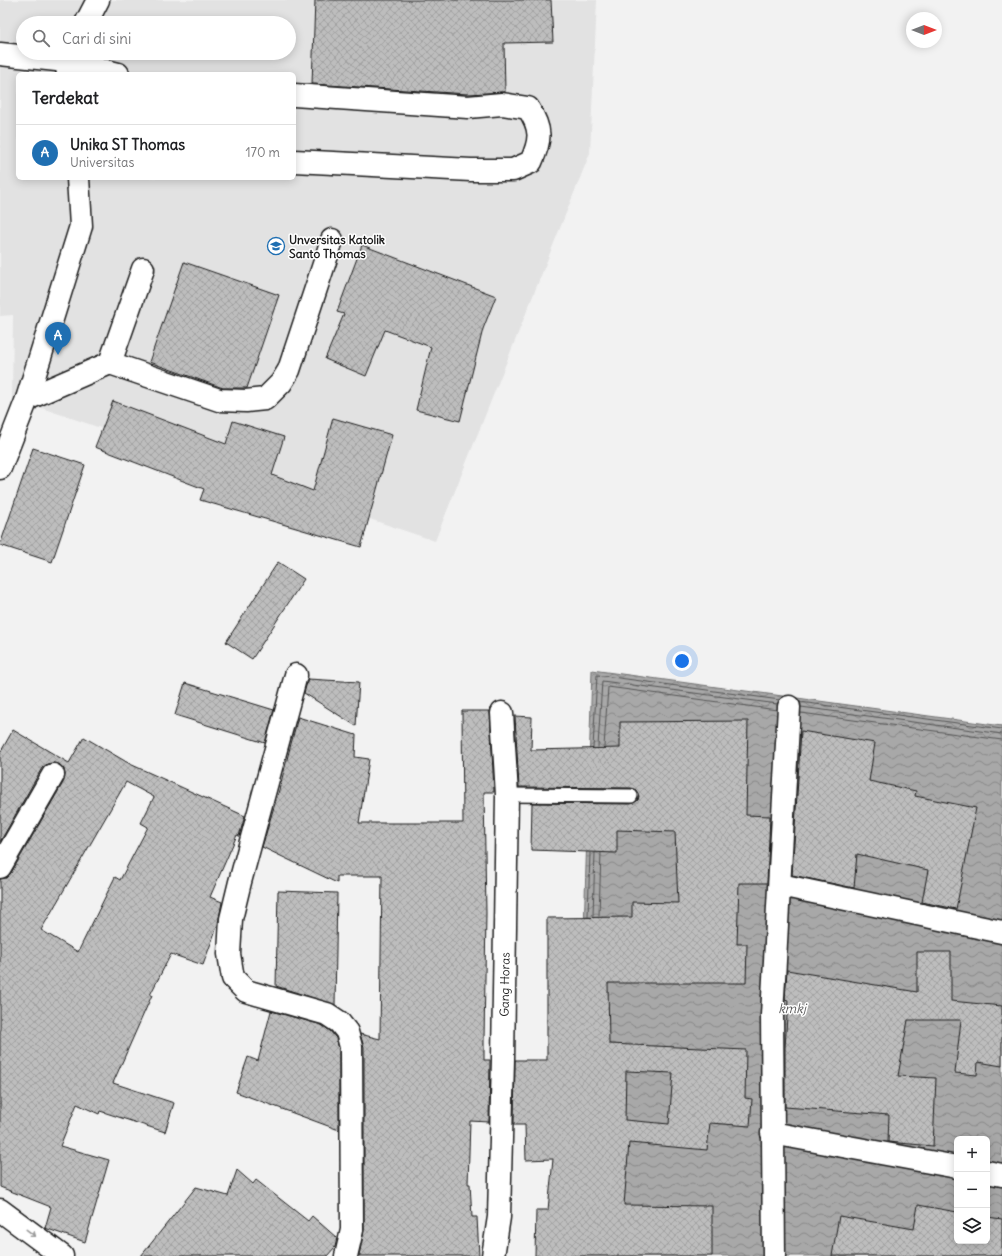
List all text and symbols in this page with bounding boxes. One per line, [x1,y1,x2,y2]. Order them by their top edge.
north arrow [906,12,942,48]
search box [16,16,296,60]
icon: search [30,27,52,49]
text: Cari di sini [62,29,131,48]
text: Terdekat [32,87,99,109]
text: Unika ST Thomas [70,135,185,154]
text: A [41,144,49,161]
text: 170 m [245,144,280,161]
text: Universitas [70,154,134,171]
place label: Unversitas Katolik Santo Thomas [289,232,385,261]
school or university icon: Unversitas Katolik Santo Thomas [266,236,286,256]
pin: A [45,322,71,355]
your location [672,651,692,671]
street label: Gang Horas [496,952,512,1017]
water label: kmkj [778,1000,808,1017]
map controls [954,1136,990,1244]
button: + [954,1136,990,1172]
button: − [954,1172,990,1208]
button: layers [954,1208,990,1244]
one-way arrow [26,1229,37,1237]

